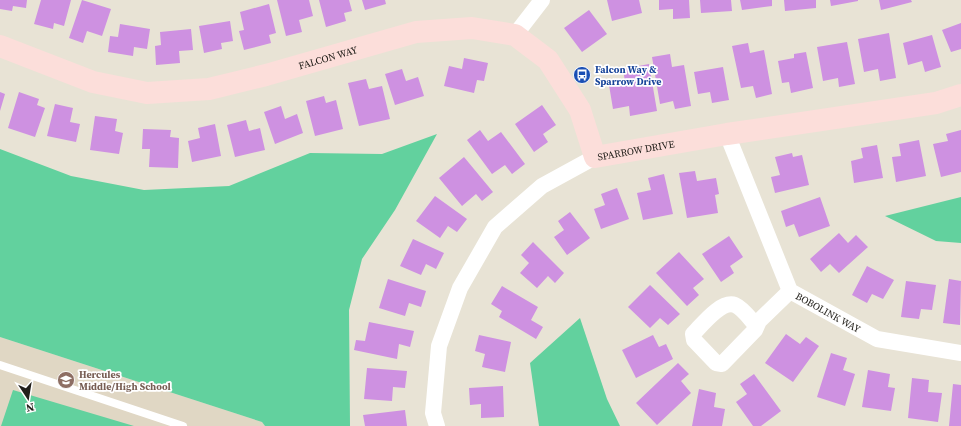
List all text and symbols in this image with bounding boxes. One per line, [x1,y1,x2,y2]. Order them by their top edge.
street label: FALCON WAY [297,42,359,72]
place label: Falcon Way & Sparrow Drive [595,63,661,88]
bus stop icon: Falcon Way & Sparrow Drive [572,65,592,85]
street label: SPARROW DRIVE [596,137,675,163]
street label: BOBOLINK WAY [794,289,864,336]
place label: Hercules Middle/High School [79,368,171,393]
school or university icon: Hercules Middle/High School [56,370,76,390]
north arrow [8,378,48,418]
text: N [24,399,35,415]

